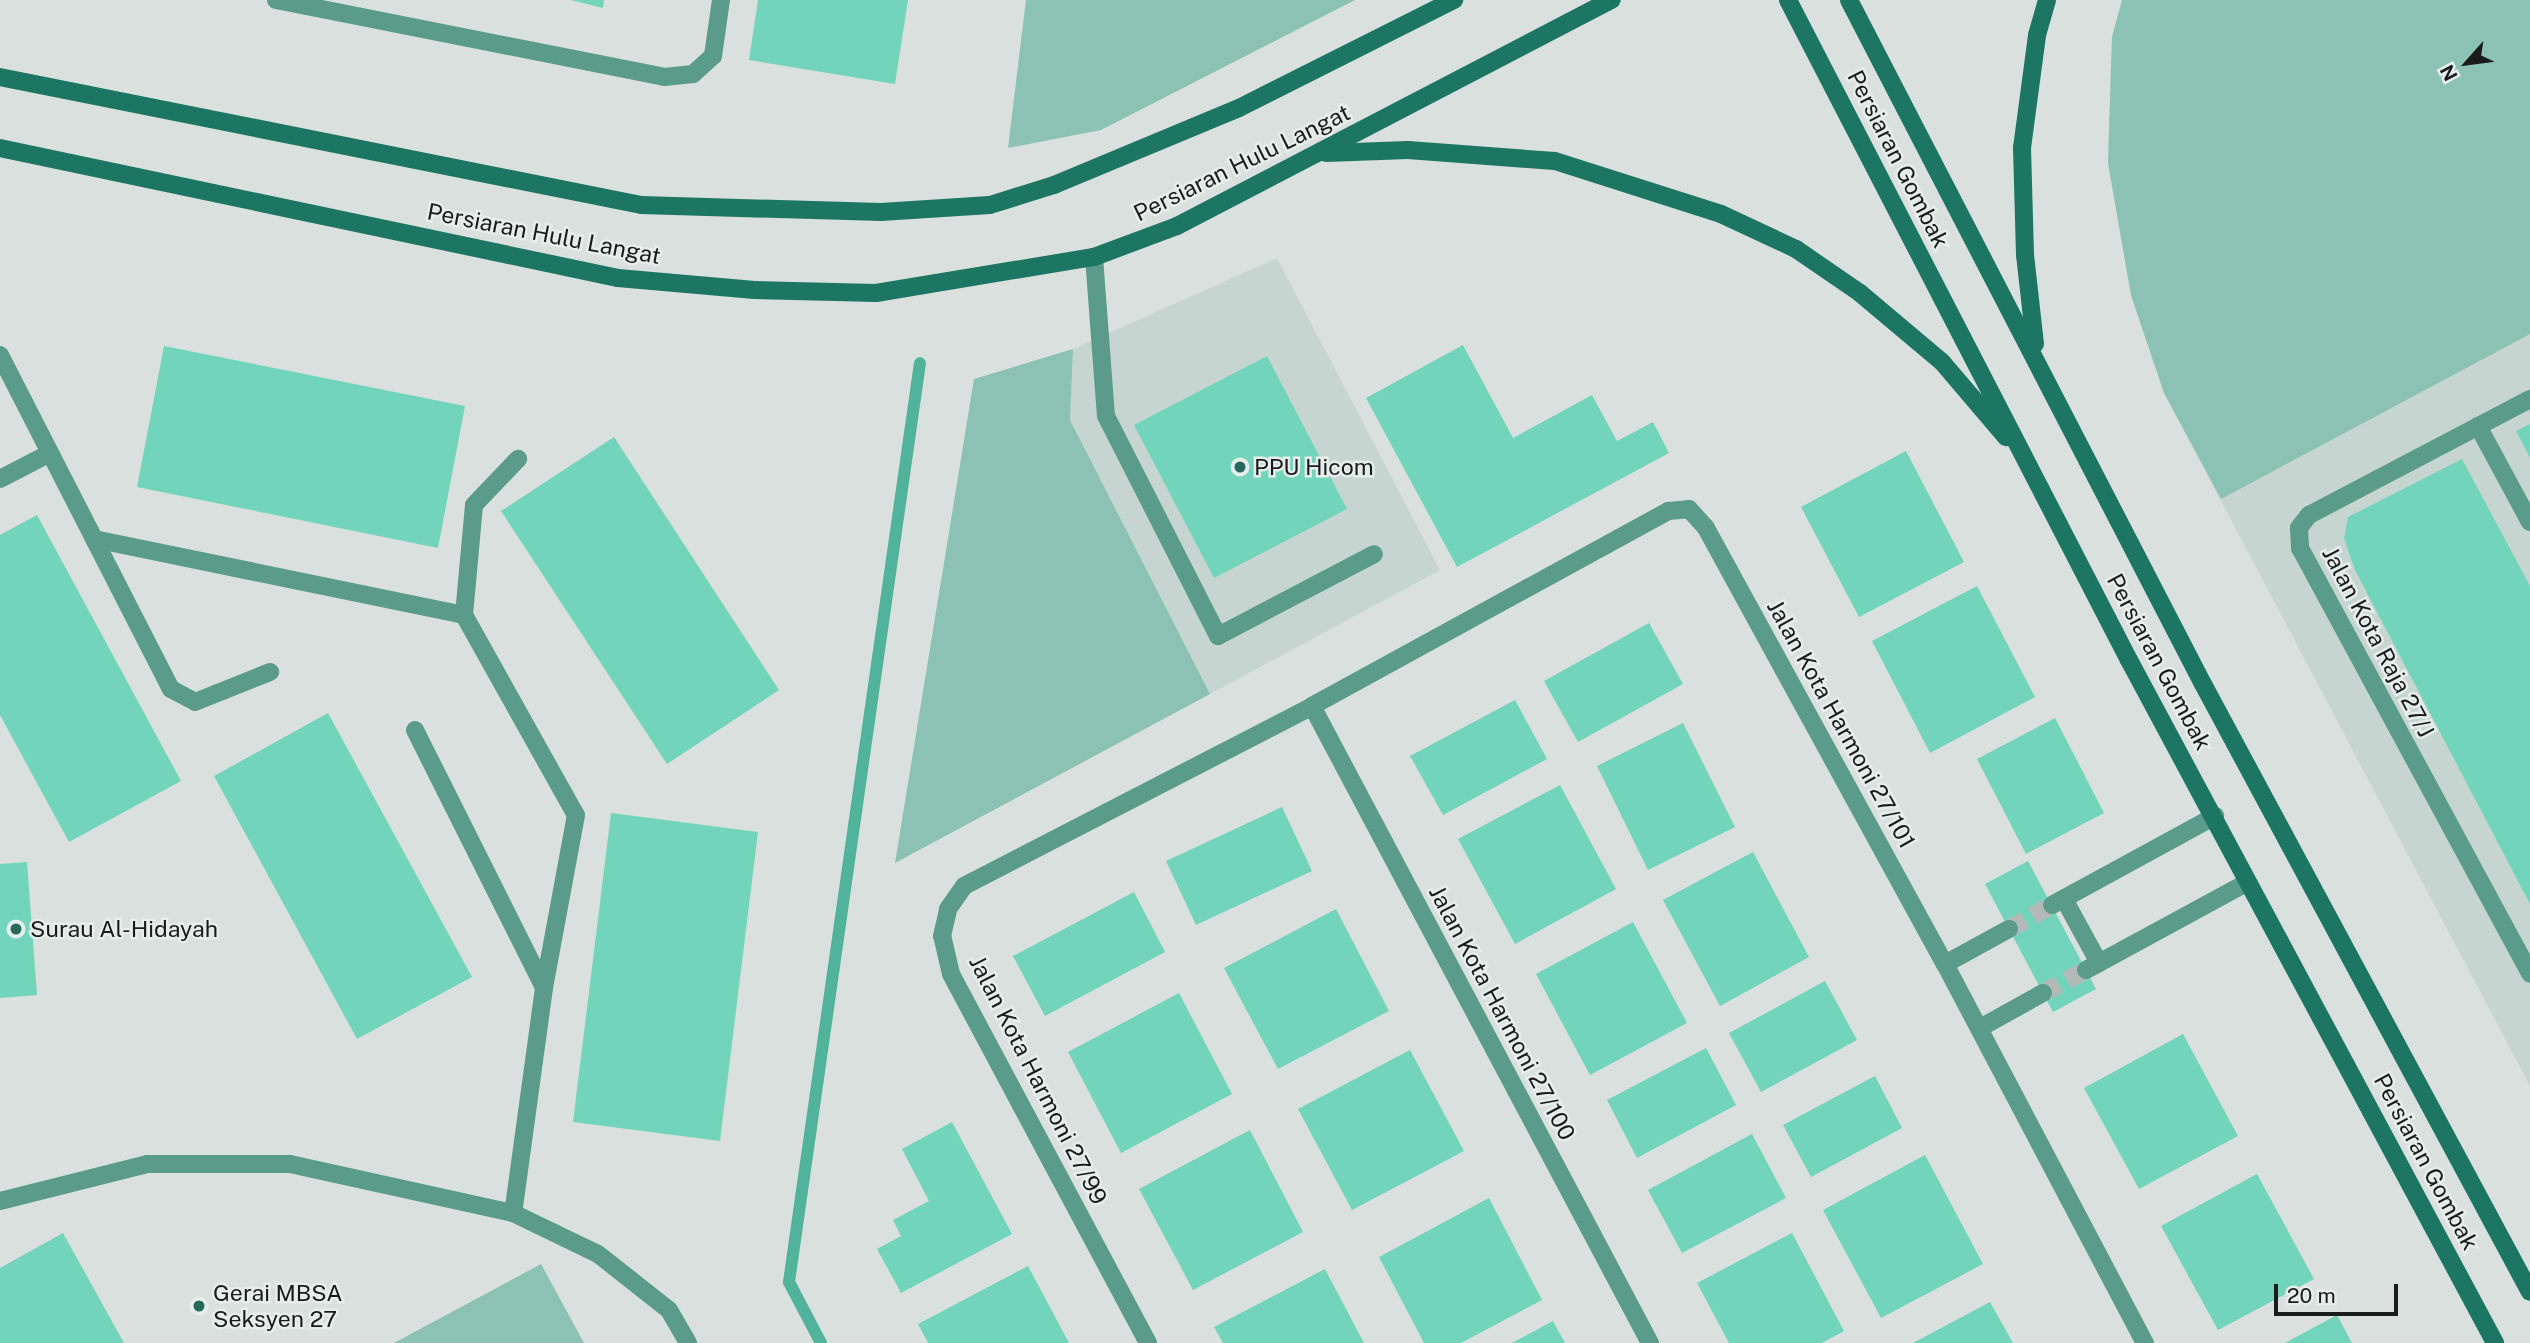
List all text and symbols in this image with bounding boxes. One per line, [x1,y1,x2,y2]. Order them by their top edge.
north arrow [2432,28,2502,98]
text: N [2435,61,2462,85]
street label: Persiaran Gombak [1841,66,1955,252]
street label: Persiaran Hulu Langat [1129,99,1355,227]
street label: Persiaran Hulu Langat [425,198,663,270]
place label: PPU Hicom [1254,453,1374,481]
marker: PPU Hicom [1232,459,1248,475]
street label: Jalan Kota Raja 27/J [2316,542,2440,742]
street label: Persiaran Gombak [2101,569,2217,755]
street label: Jalan Kota Harmoni 27/101 [1761,595,1921,853]
street label: Jalan Kota Harmoni 27/100 [1423,881,1581,1145]
place label: Surau Al-Hidayah [30,915,218,943]
marker: Surau Al-Hidayah [8,921,24,937]
street label: Jalan Kota Harmoni 27/99 [963,951,1113,1209]
street label: Persiaran Gombak [2368,1069,2484,1255]
scale bar [2278,1270,2402,1314]
place label: Gerai MBSA Seksyen 27 [213,1279,343,1333]
text: 20 m [2287,1283,2336,1308]
marker: Gerai MBSA Seksyen 27 [191,1298,207,1314]

